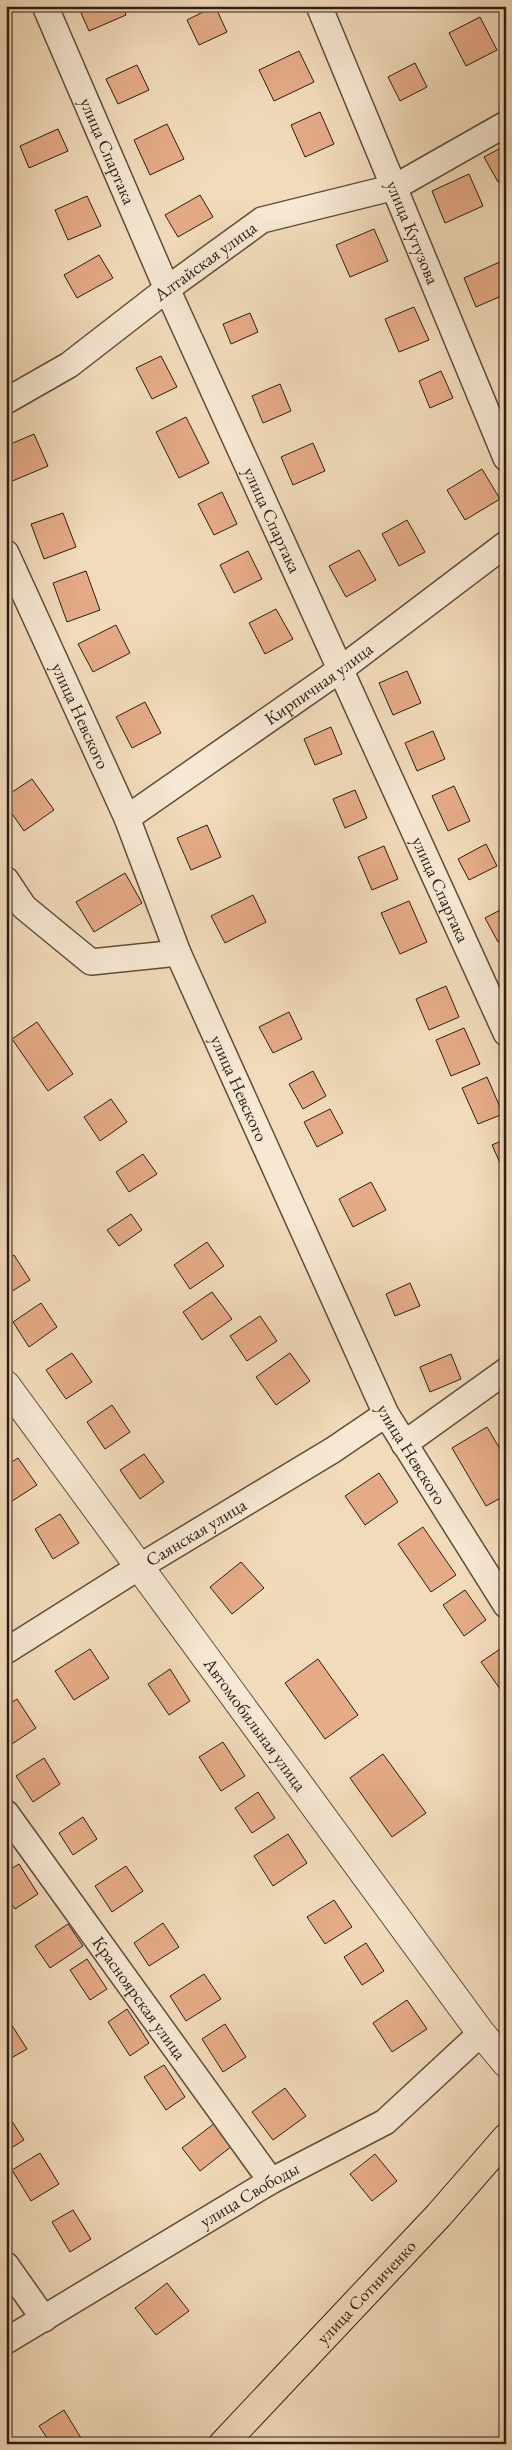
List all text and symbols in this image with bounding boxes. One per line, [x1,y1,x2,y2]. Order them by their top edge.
street label: улица Спартака [75,94,141,209]
street label: улица Кутузова [381,177,445,288]
street label: Алтайская улица [148,215,262,306]
street label: улица Спартака [239,463,307,577]
street label: Кирпичная улица [260,637,378,730]
street label: улица Невского [47,659,115,773]
street label: улица Спартака [407,833,476,947]
street label: улица Невского [205,1031,274,1145]
street label: улица Невского [372,1400,452,1509]
street label: Саянская улица [141,1492,251,1571]
street label: Автомобильная улица [198,1652,312,1796]
street label: Красноярская улица [87,1931,192,2065]
street label: улица Свободы [195,2157,303,2232]
street label: улица Сотниченко [311,2234,421,2349]

